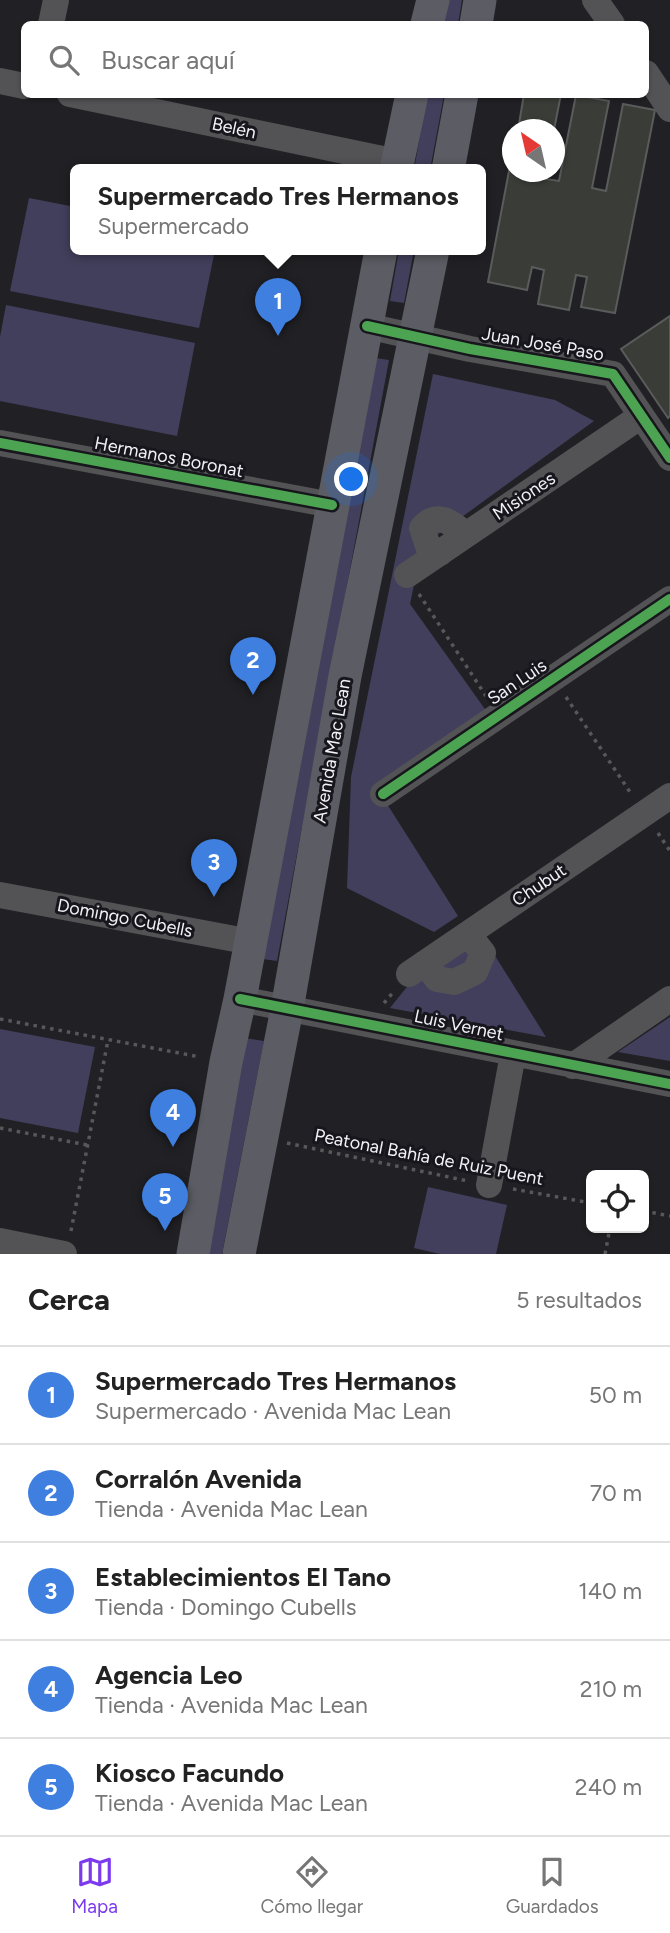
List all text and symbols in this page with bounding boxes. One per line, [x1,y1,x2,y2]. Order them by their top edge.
search box [21,21,649,98]
icon: search [45,41,83,79]
text: Buscar aquí [101,44,235,76]
street label: Belén [210,113,258,143]
north arrow [502,119,565,182]
popup [70,164,486,255]
text: Supermercado Tres Hermanos [97,180,459,212]
text: Supermercado [97,212,249,240]
pin: 1 [255,278,301,336]
street label: Juan José Paso [480,322,606,366]
street label: Hermanos Boronat [93,432,246,482]
your location [334,462,368,496]
street label: Misiones [489,467,559,525]
pin: 2 [230,637,276,695]
street label: San Luis [483,654,551,710]
street label: Avenida Mac Lean [308,677,356,825]
pin: 3 [191,839,237,897]
street label: Chubut [508,859,570,911]
street label: Domingo Cubells [55,894,195,942]
street label: Luis Vernet [412,1005,506,1045]
pin: 4 [150,1089,196,1147]
street label: Peatonal Bahía de Ruiz Puent [313,1124,546,1190]
map controls [586,1170,649,1233]
button: locate [586,1170,649,1233]
pin: 5 [142,1173,188,1231]
text: Cerca [28,1281,110,1318]
text: 5 resultados [516,1286,642,1314]
text: Supermercado Tres Hermanos [95,1365,456,1397]
text: 1 [46,1381,56,1409]
text: 50 m [589,1381,642,1409]
text: Supermercado · Avenida Mac Lean [95,1397,451,1425]
text: Corralón Avenida [95,1463,302,1495]
text: 2 [44,1479,58,1507]
text: 70 m [590,1479,642,1507]
text: Tienda · Avenida Mac Lean [95,1495,368,1523]
text: Establecimientos El Tano [95,1561,391,1593]
text: 3 [45,1577,57,1605]
text: 140 m [578,1577,642,1605]
text: Tienda · Domingo Cubells [95,1593,357,1621]
text: Agencia Leo [95,1659,243,1691]
text: 4 [44,1675,58,1703]
text: 210 m [580,1675,642,1703]
text: Tienda · Avenida Mac Lean [95,1691,368,1719]
text: Kiosco Facundo [95,1757,284,1789]
text: 5 [44,1773,58,1801]
text: 240 m [575,1773,642,1801]
text: Tienda · Avenida Mac Lean [95,1789,368,1817]
tab: Mapa [71,1853,118,1918]
tab: Cómo llegar [261,1853,363,1918]
tab: Guardados [506,1853,599,1918]

